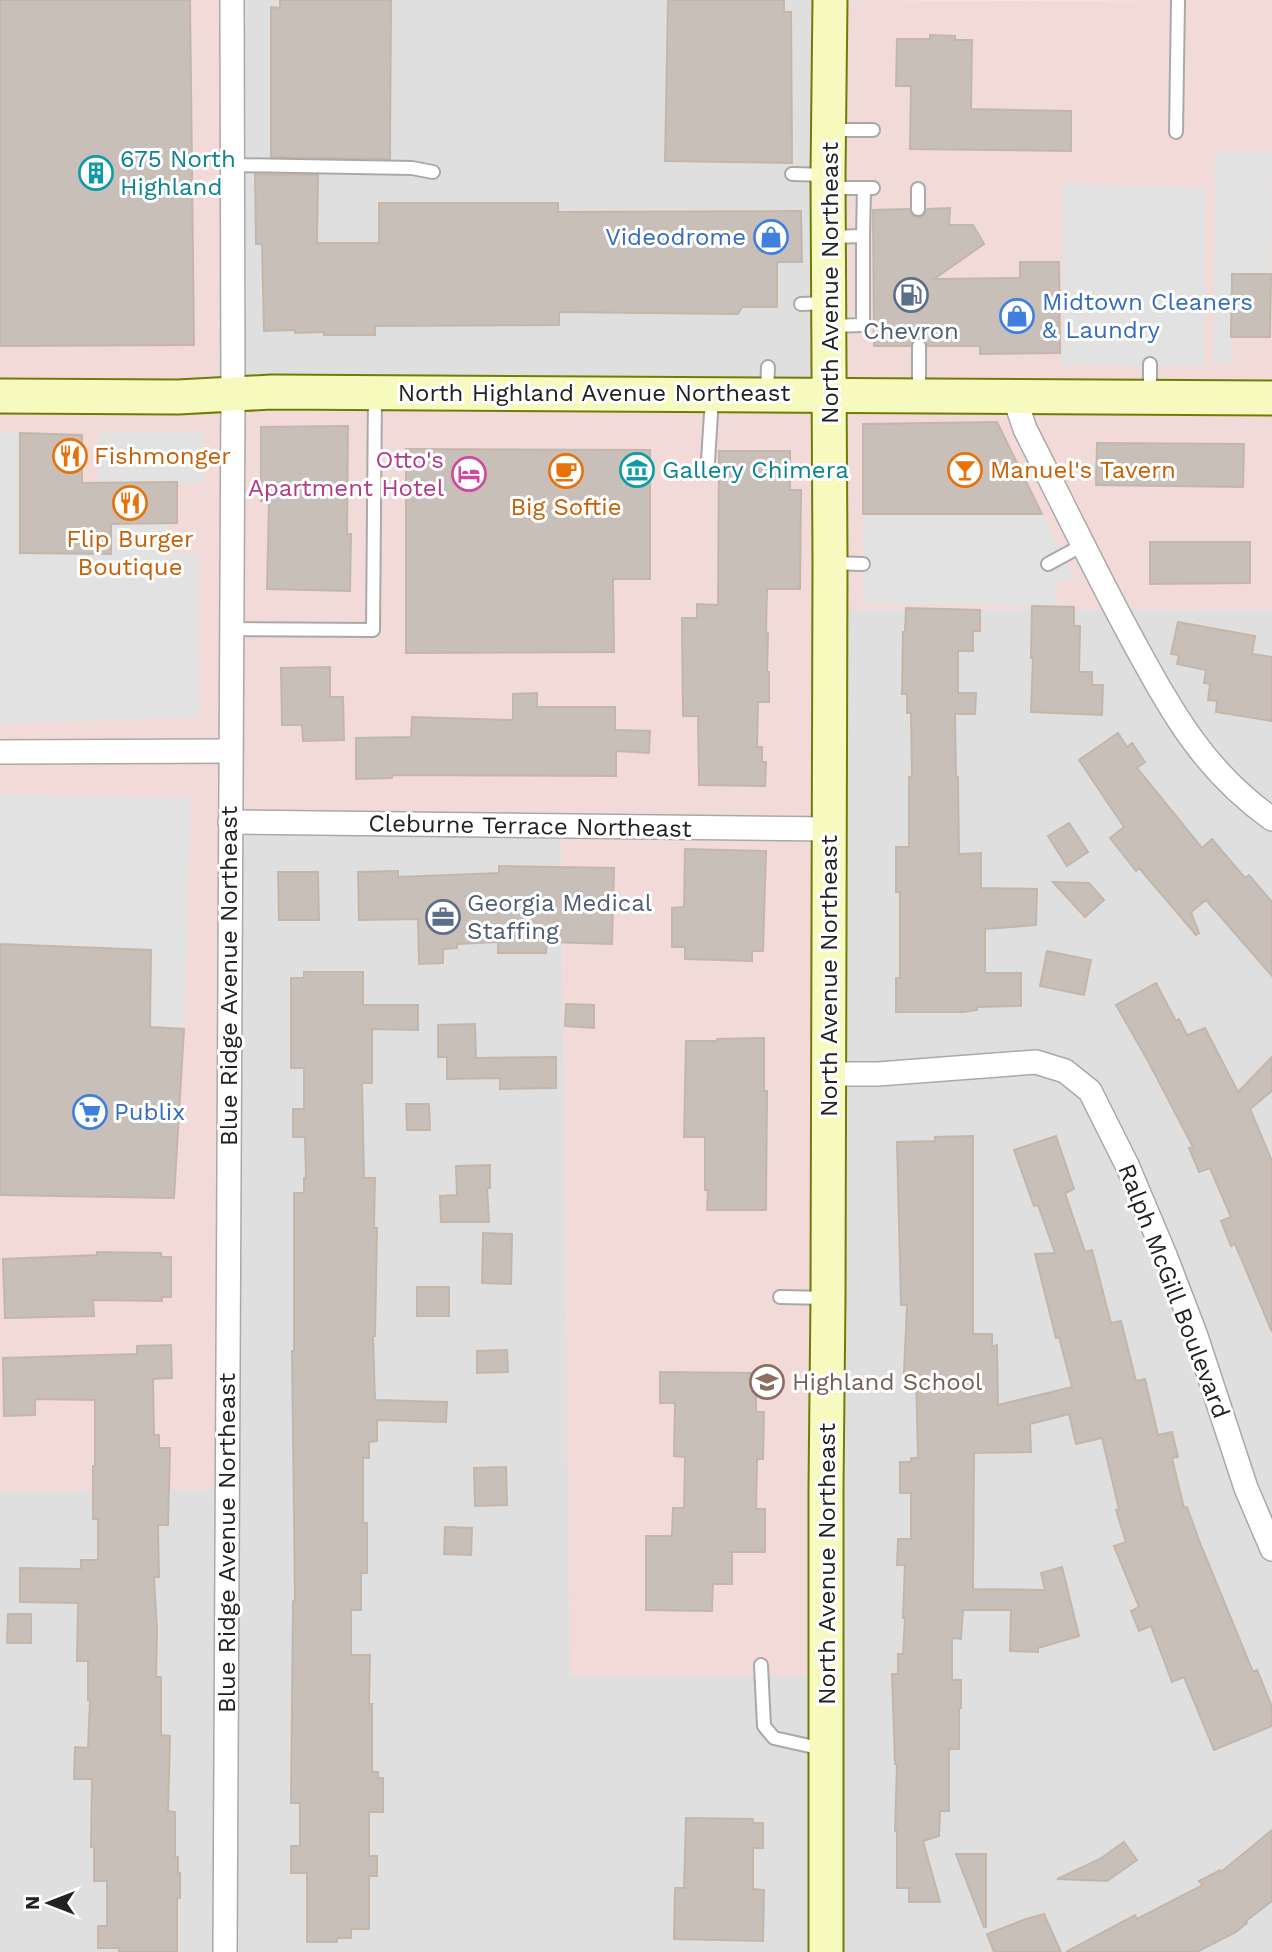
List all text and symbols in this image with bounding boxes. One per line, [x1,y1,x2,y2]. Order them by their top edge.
street label: North Avenue Northeast [816,142,844,424]
place label: 675 North Highland [120,145,236,201]
building icon: 675 North Highland [77,154,115,192]
shop icon: Videodrome [752,218,790,256]
place label: Videodrome [605,223,746,251]
fuel station icon: Chevron [892,276,930,314]
place label: Midtown Cleaners & Laundry [1042,288,1253,344]
shop icon: Midtown Cleaners & Laundry [998,297,1036,335]
place label: Chevron [863,317,959,345]
street label: North Highland Avenue Northeast [398,379,790,407]
restaurant icon: Fishmonger [51,437,89,475]
place label: Fishmonger [94,442,231,470]
place label: Otto's Apartment Hotel [248,446,445,502]
museum icon: Gallery Chimera [618,451,656,489]
bar icon: Manuel's Tavern [946,451,984,489]
cafe icon: Big Softie [547,452,585,490]
hotel icon: Otto's Apartment Hotel [450,455,488,493]
place label: Gallery Chimera [662,456,849,484]
place label: Manuel's Tavern [990,456,1176,484]
restaurant icon: Flip Burger Boutique [111,484,149,522]
place label: Big Softie [510,493,622,521]
place label: Flip Burger Boutique [66,525,194,581]
street label: Blue Ridge Avenue Northeast [215,806,243,1146]
street label: Cleburne Terrace Northeast [368,809,692,843]
street label: North Avenue Northeast [815,835,843,1117]
place label: Georgia Medical Staffing [467,889,653,945]
office icon: Georgia Medical Staffing [424,898,462,936]
supermarket icon: Publix [71,1093,109,1131]
place label: Publix [114,1098,185,1126]
street label: Ralph McGill Boulevard [1112,1160,1236,1422]
school or university icon: Highland School [748,1363,786,1401]
place label: Highland School [792,1368,983,1396]
street label: Blue Ridge Avenue Northeast [213,1373,241,1713]
street label: North Avenue Northeast [813,1423,841,1705]
north arrow [14,1868,84,1938]
text: N [21,1896,44,1910]

